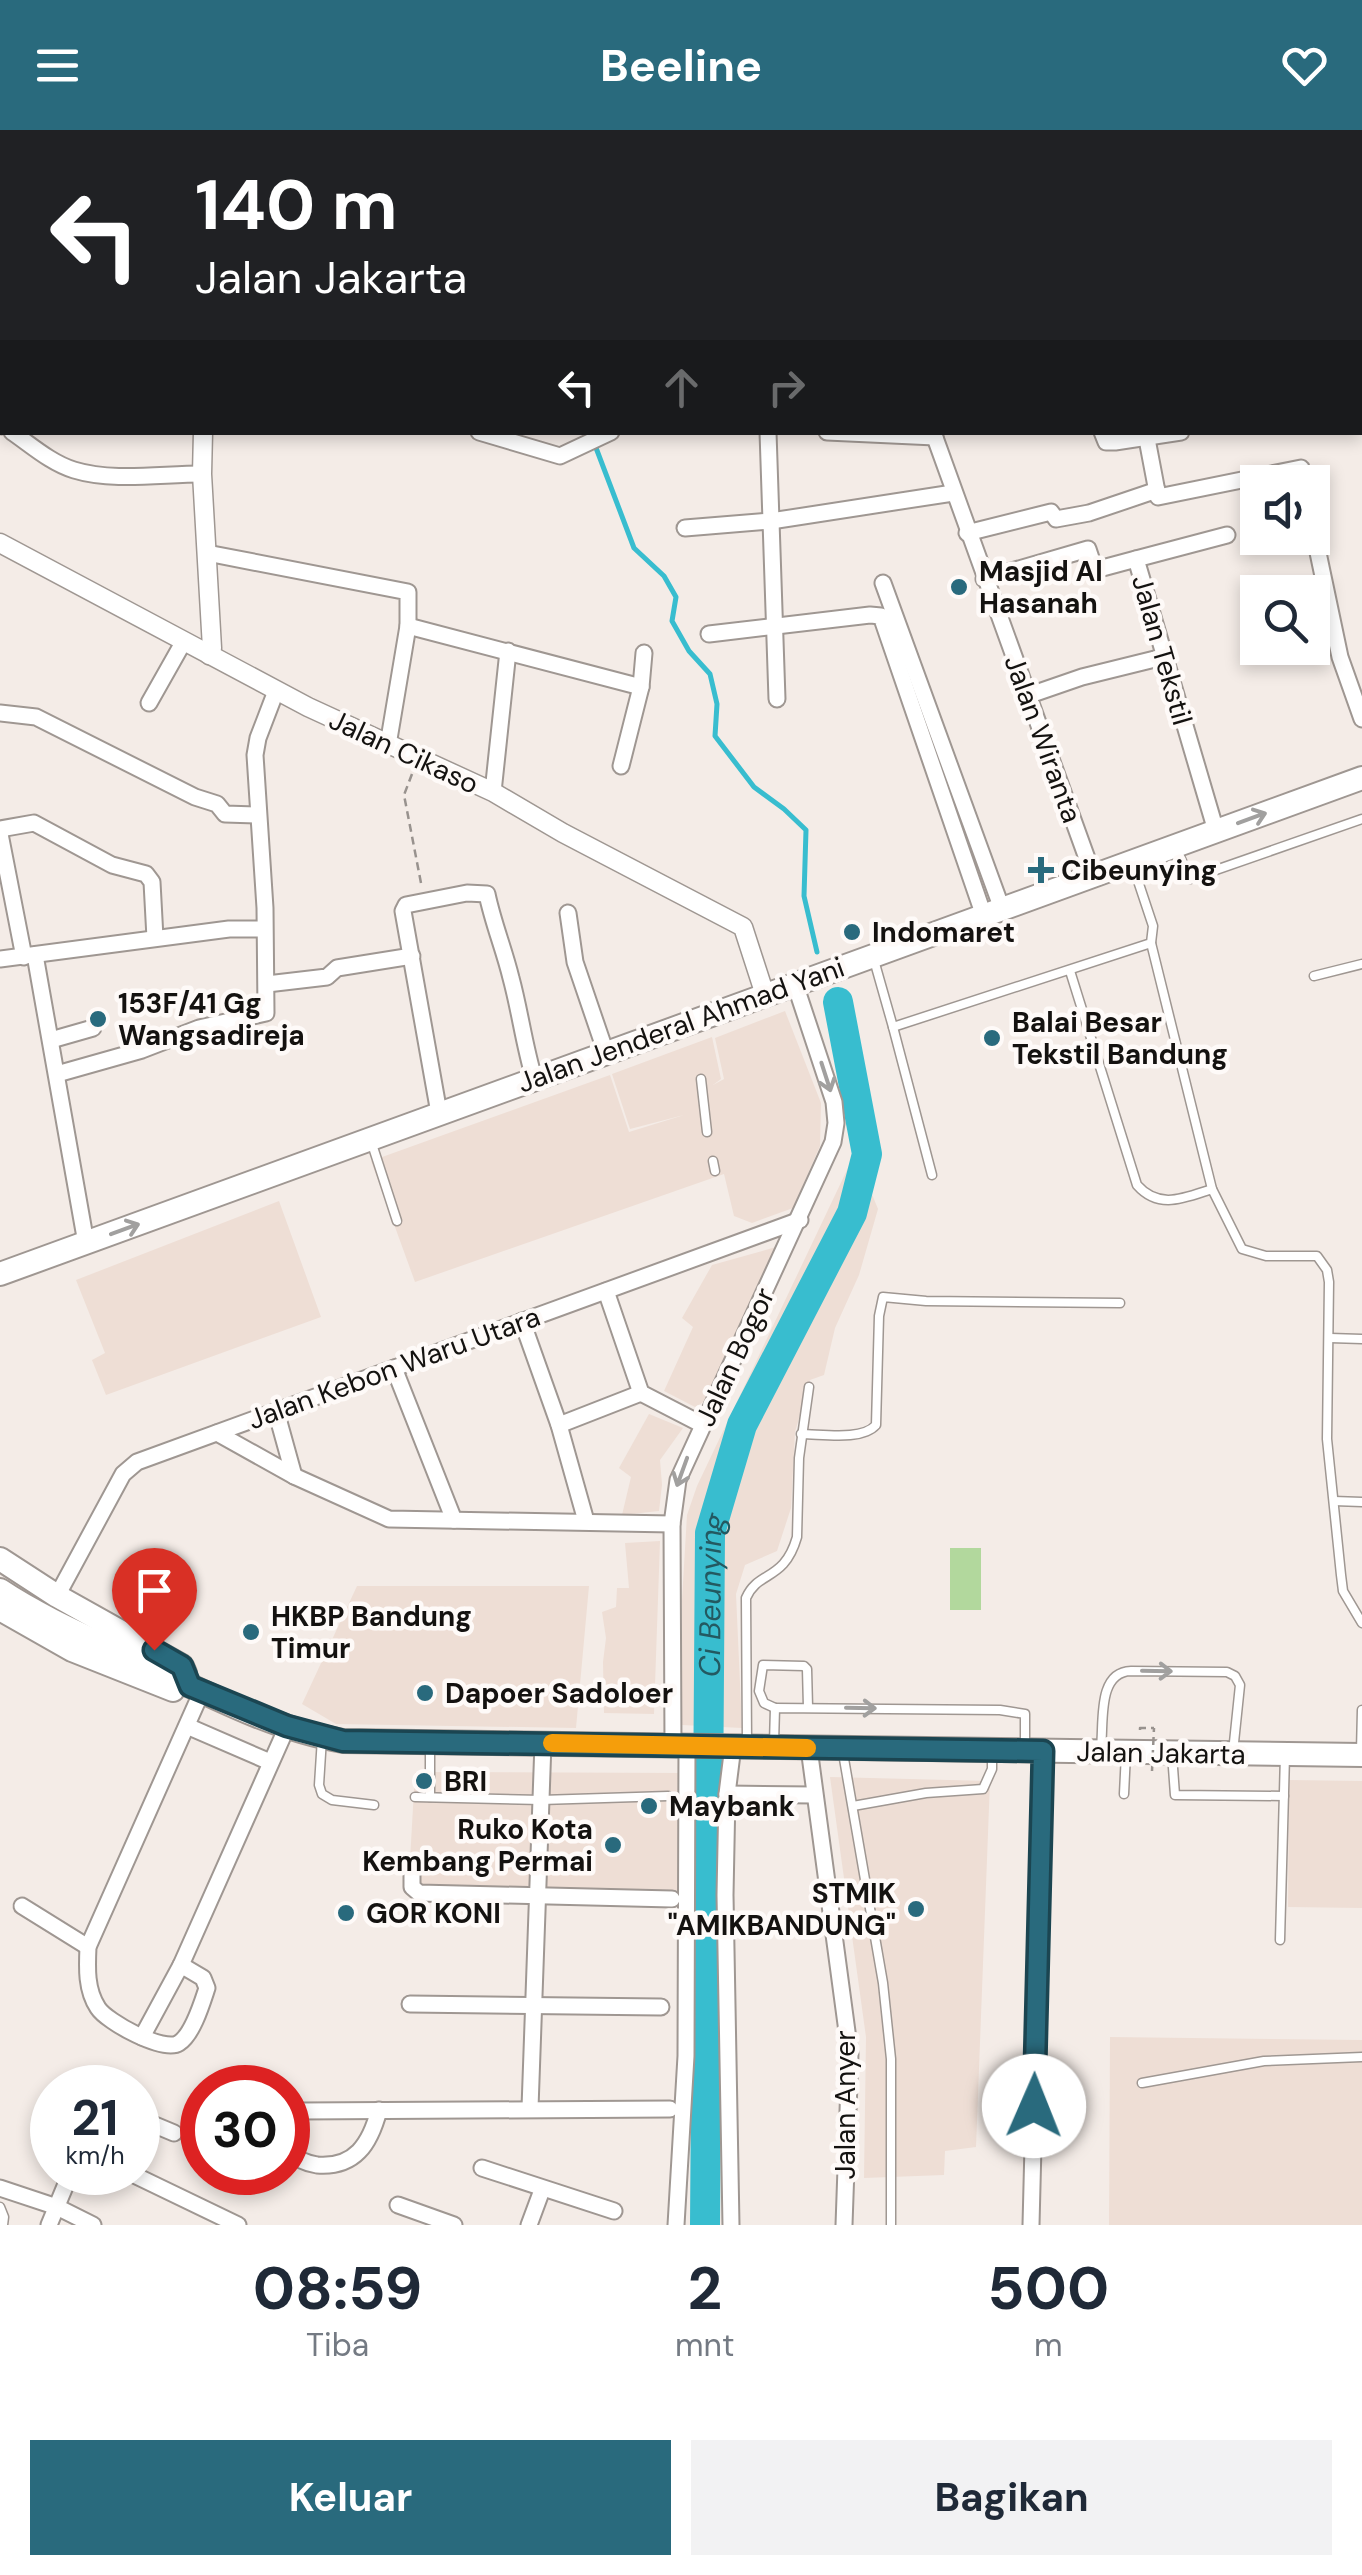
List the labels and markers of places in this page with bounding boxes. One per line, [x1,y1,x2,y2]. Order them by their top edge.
place label: Masjid Al Hasanah [979,553,1103,622]
marker: Masjid Al Hasanah [948,576,970,598]
place label: Cibeunying [1061,852,1217,889]
marker: Cibeunying [1030,859,1052,881]
place label: Indomaret [872,914,1015,951]
marker: Indomaret [841,921,863,943]
place label: 153F/41 Gg Wangsadireja [118,985,305,1054]
place label: Balai Besar Tekstil Bandung [1012,1004,1228,1073]
marker: 153F/41 Gg Wangsadireja [87,1008,109,1030]
marker: Balai Besar Tekstil Bandung [981,1027,1003,1049]
pin [112,1548,197,1651]
place label: HKBP Bandung Timur [271,1598,472,1667]
marker: HKBP Bandung Timur [240,1621,262,1643]
place label: Dapoer Sadoloer [445,1675,673,1712]
marker: Dapoer Sadoloer [414,1682,436,1704]
place label: BRI [444,1763,487,1800]
marker: BRI [413,1770,435,1792]
place label: Maybank [669,1788,795,1825]
marker: Maybank [638,1795,660,1817]
place label: Ruko Kota Kembang Permai [362,1811,593,1880]
marker: Ruko Kota Kembang Permai [602,1834,624,1856]
place label: STMIK "AMIKBANDUNG" [668,1875,896,1944]
place label: GOR KONI [366,1895,501,1932]
marker: STMIK "AMIKBANDUNG" [905,1898,927,1920]
marker: GOR KONI [335,1902,357,1924]

